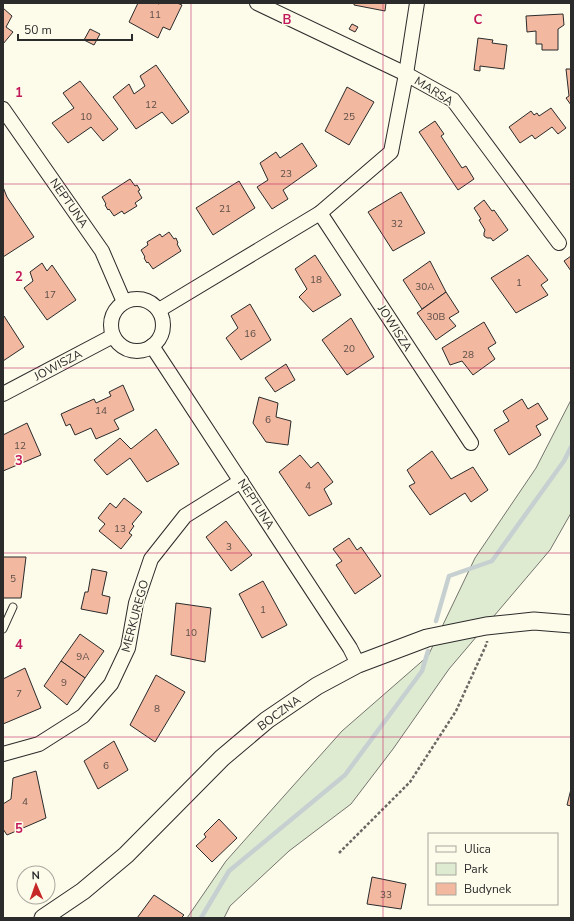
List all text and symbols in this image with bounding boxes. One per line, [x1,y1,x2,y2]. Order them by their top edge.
house number: 11 [149,8,161,22]
text: B [283,11,292,29]
text: C [474,11,483,29]
scale bar [18,16,132,42]
text: 50 m [24,22,52,38]
street label: MARSA [411,73,457,109]
text: 1 [15,84,23,102]
house number: 12 [145,98,157,112]
house number: 10 [80,110,92,124]
house number: 25 [343,110,355,124]
house number: 23 [280,167,292,181]
street label: NEPTUNA [46,175,92,231]
house number: 21 [219,202,231,216]
house number: 32 [391,217,403,231]
text: 2 [15,268,23,286]
house number: 18 [310,273,322,287]
house number: 1 [516,276,522,290]
house number: 30A [415,280,435,294]
house number: 17 [44,288,56,302]
street label: JOWISZA [374,301,416,354]
house number: 30B [427,310,446,324]
house number: 16 [244,327,256,341]
house number: 20 [343,342,355,356]
street label: JOWISZA [30,346,85,385]
house number: 28 [462,348,474,362]
house number: 14 [95,404,107,418]
house number: 6 [265,413,271,427]
house number: 12 [14,439,26,453]
text: 3 [15,452,23,470]
street label: NEPTUNA [234,476,278,532]
house number: 4 [305,479,311,493]
house number: 13 [114,522,126,536]
house number: 3 [226,540,232,554]
house number: 5 [10,572,16,586]
street label: MERKUREGO [118,578,152,654]
house number: 1 [260,603,266,617]
house number: 10 [185,626,197,640]
text: 4 [15,636,23,654]
house number: 9A [76,650,90,664]
house number: 9 [61,676,67,690]
house number: 7 [16,687,22,701]
street label: BOCZNA [254,692,304,734]
house number: 8 [154,702,160,716]
house number: 6 [103,759,109,773]
house number: 4 [22,795,28,809]
text: 5 [15,820,23,838]
legend [428,833,558,905]
text: Ulica [464,841,491,857]
text: Park [464,861,489,877]
north arrow [16,865,56,905]
text: N [31,868,40,883]
text: Budynek [464,881,512,897]
house number: 33 [380,888,392,902]

